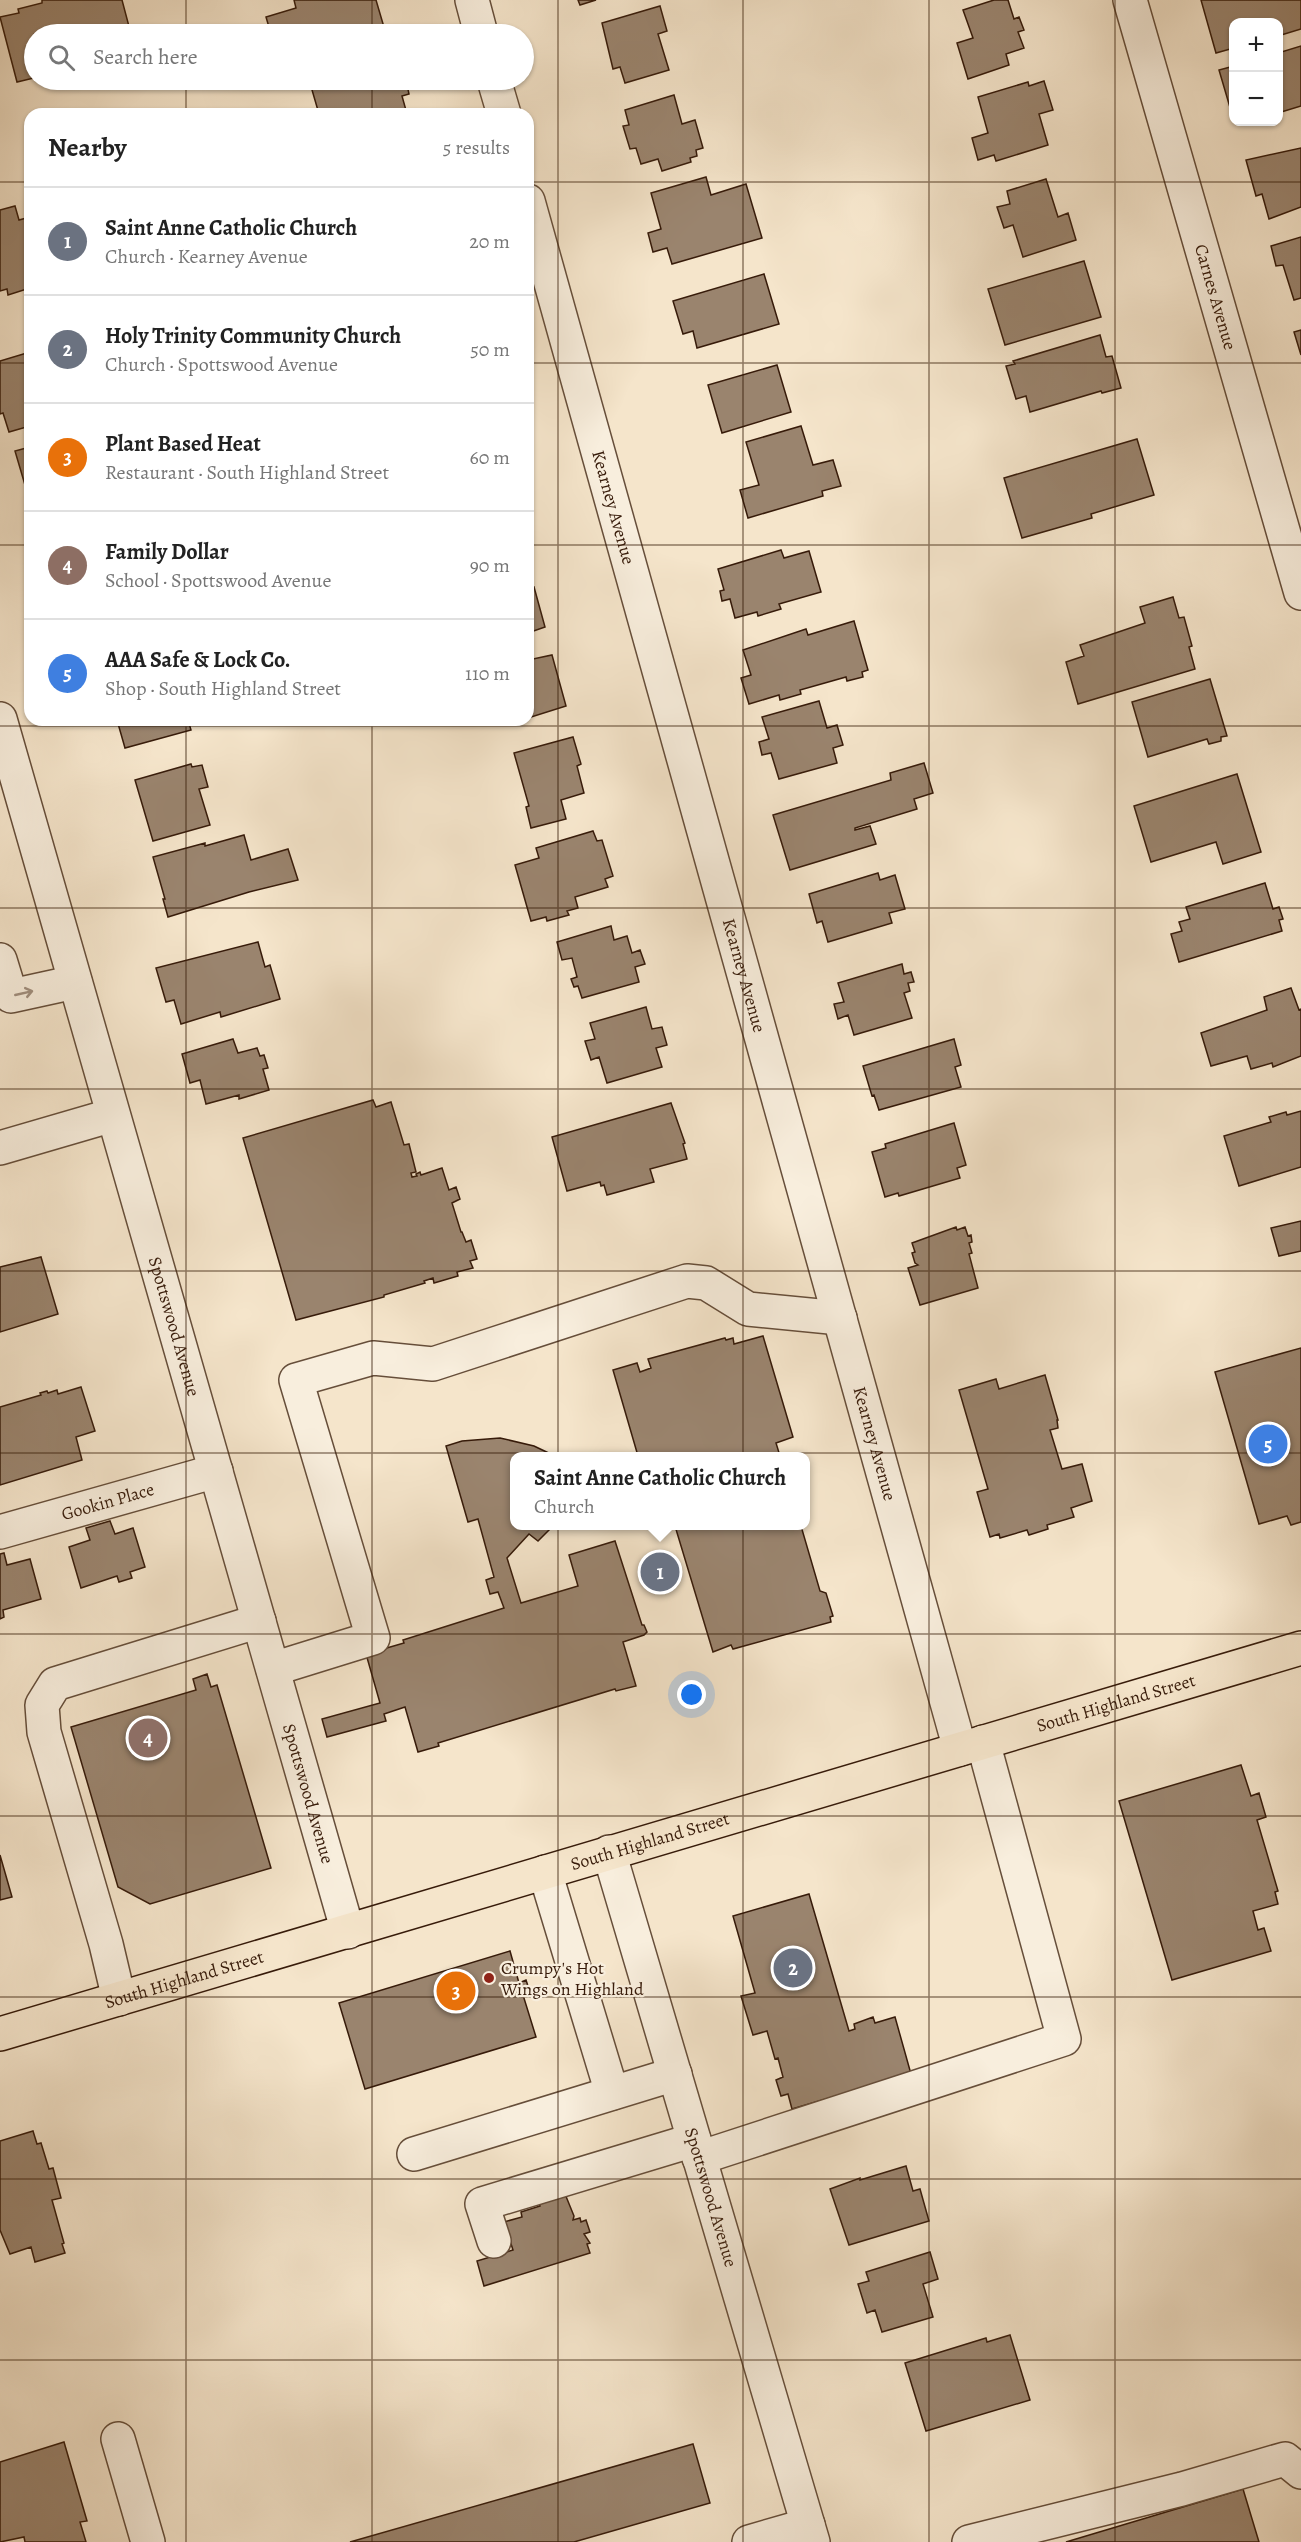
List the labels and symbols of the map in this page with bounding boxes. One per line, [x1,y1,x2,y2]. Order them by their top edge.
street label: Carnes Avenue [1189,241,1242,353]
street label: Kearney Avenue [586,448,641,567]
street label: Kearney Avenue [717,916,771,1035]
one-way arrow [15,987,34,999]
street label: Spottswood Avenue [143,1254,206,1399]
street label: Kearney Avenue [847,1384,902,1503]
pin: 5 [1248,1422,1288,1466]
street label: Gookin Place [59,1477,157,1526]
pin: 1 [640,1550,680,1594]
street label: South Highland Street [1034,1668,1198,1738]
your location [677,1680,706,1709]
pin: 4 [128,1716,168,1760]
street label: Spottswood Avenue [277,1721,340,1866]
street label: South Highland Street [568,1806,732,1876]
street label: South Highland Street [102,1944,266,2014]
pin: 2 [774,1946,812,1990]
place label: Crumpy's Hot Wings on Highland [500,1956,644,2001]
pin: 3 [436,1968,476,2014]
marker: Crumpy's Hot Wings on Highland [482,1971,496,1985]
street label: Spottswood Avenue [679,2125,743,2270]

